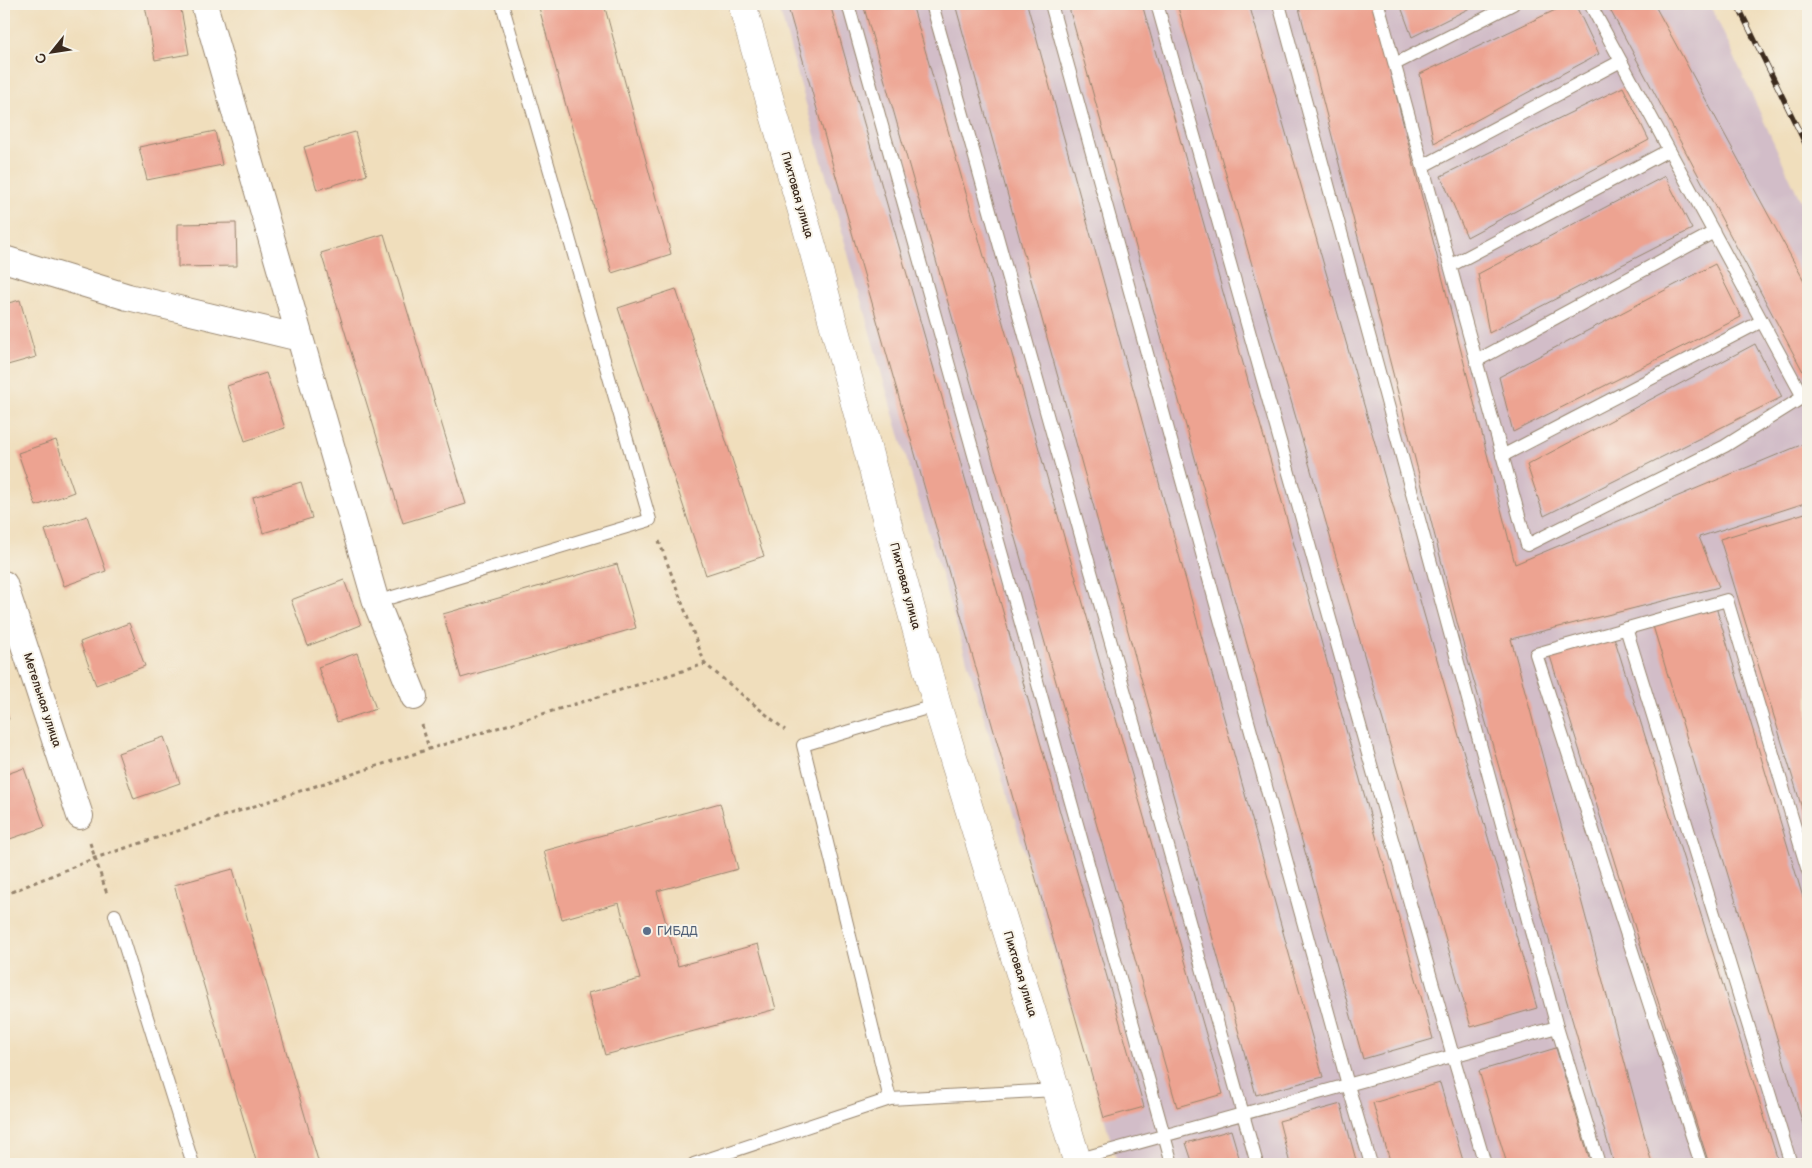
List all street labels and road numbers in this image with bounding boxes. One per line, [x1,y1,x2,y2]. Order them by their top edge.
street label: Пихтовая улица [777,150,817,240]
street label: Пихтовая улица [886,541,924,631]
street label: Метельная улица [20,651,64,749]
street label: Пихтовая улица [1000,929,1040,1019]

